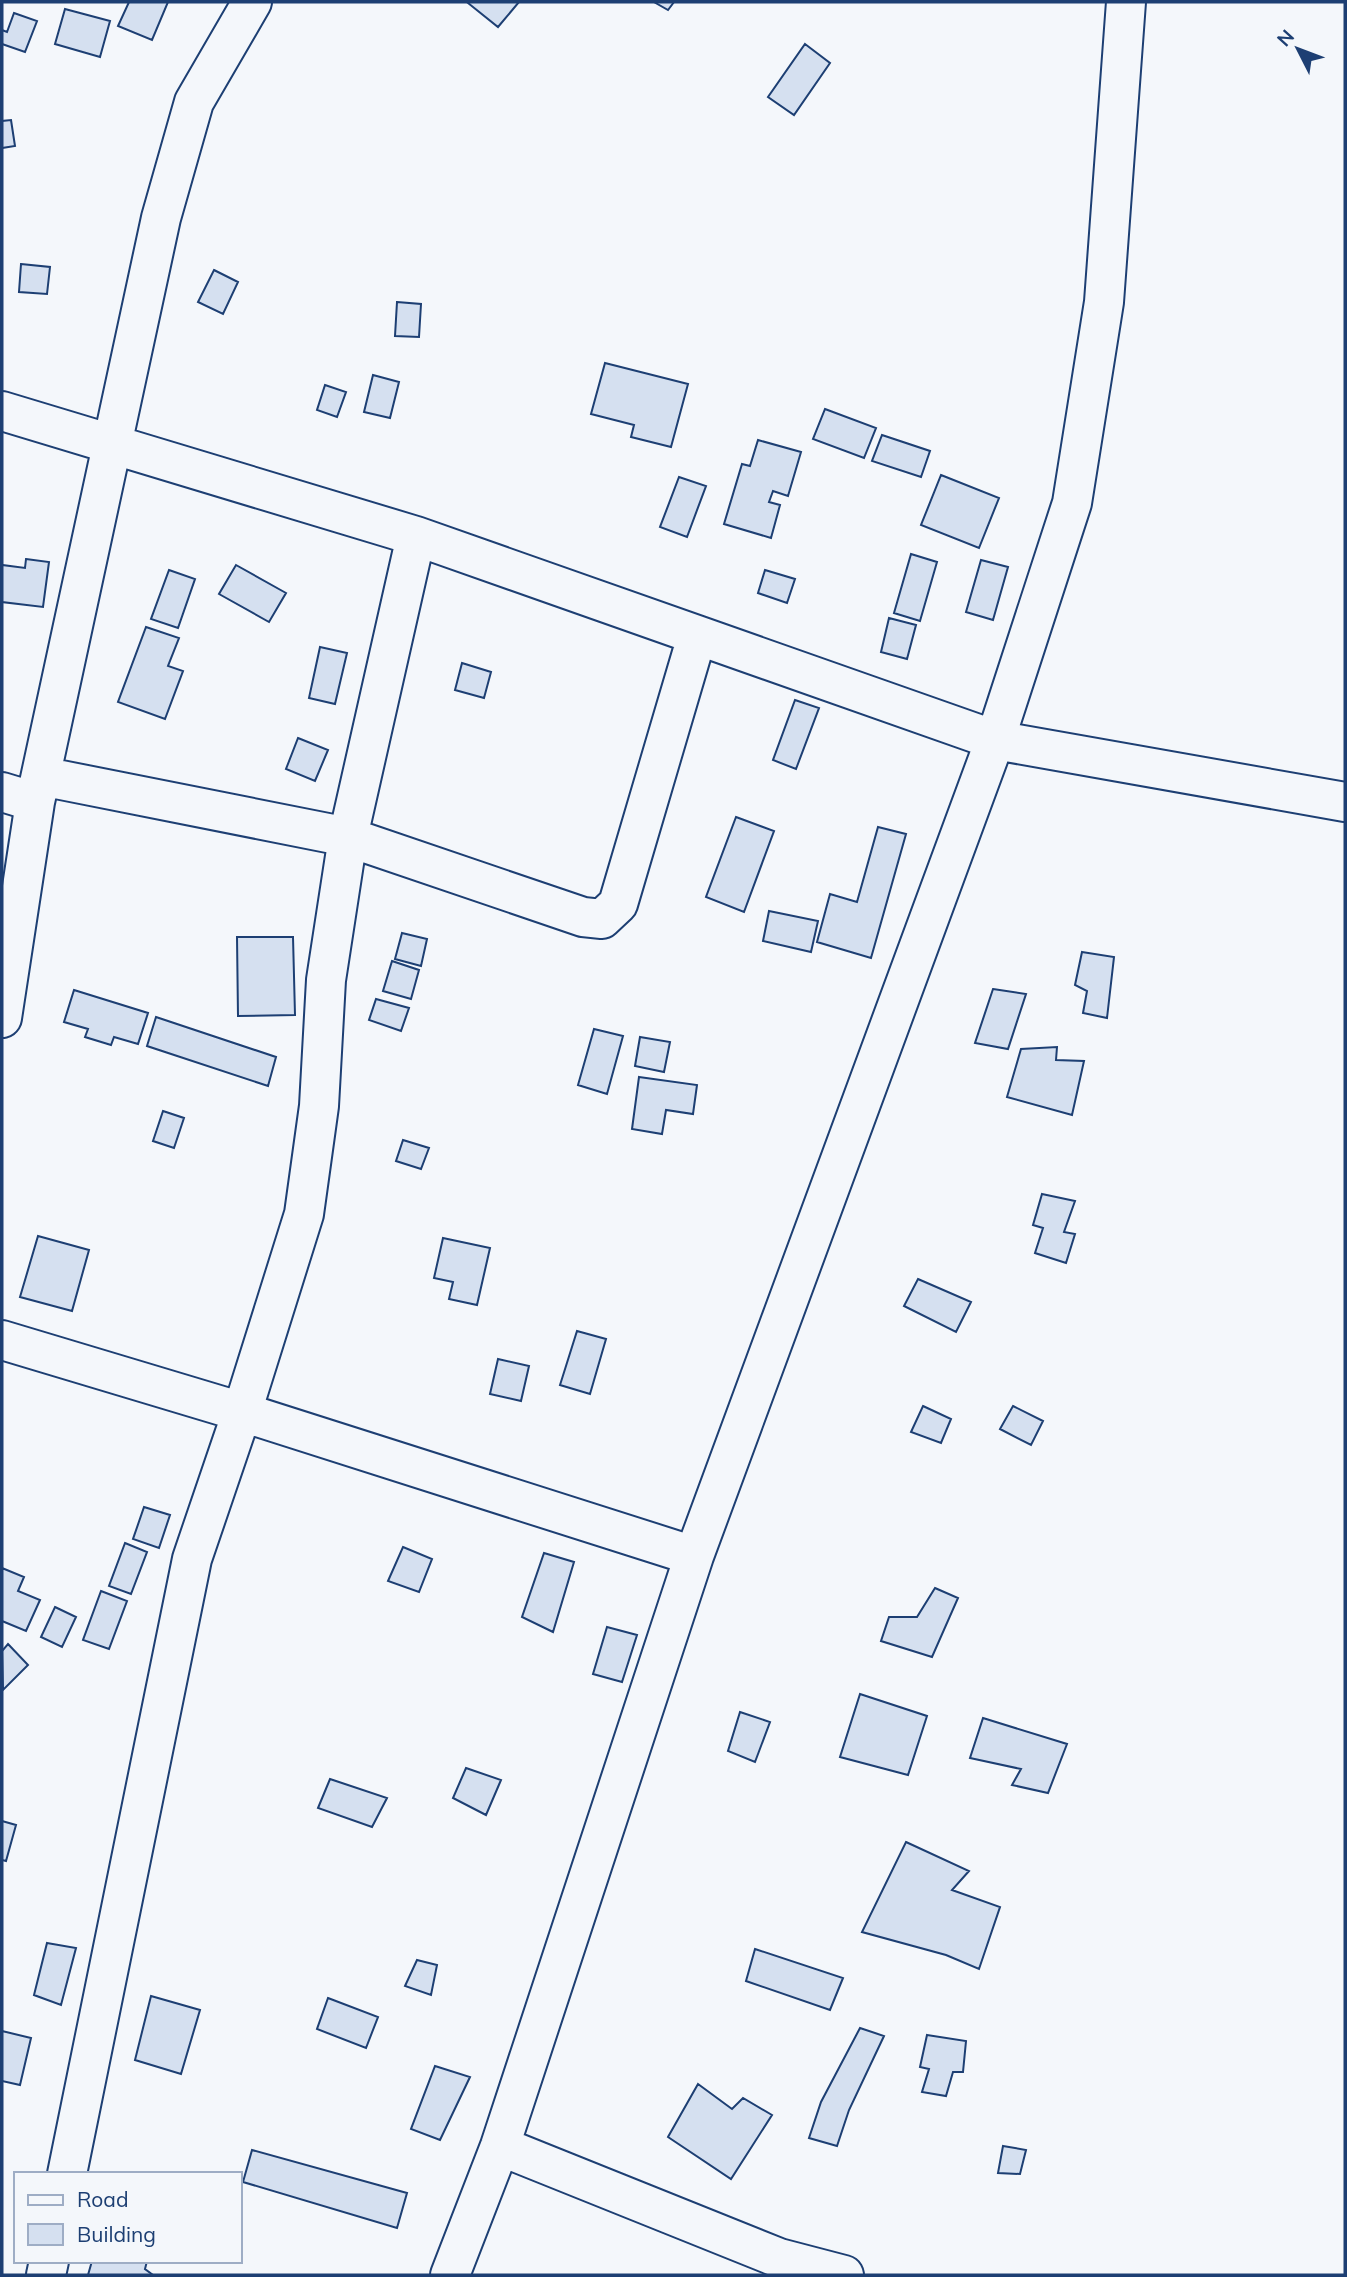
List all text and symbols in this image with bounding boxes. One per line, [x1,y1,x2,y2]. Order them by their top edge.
north arrow [1263,14,1333,84]
text: N [1272,24,1299,51]
legend [14,2172,242,2263]
text: Road [77,2186,128,2212]
text: Building [77,2221,156,2247]

